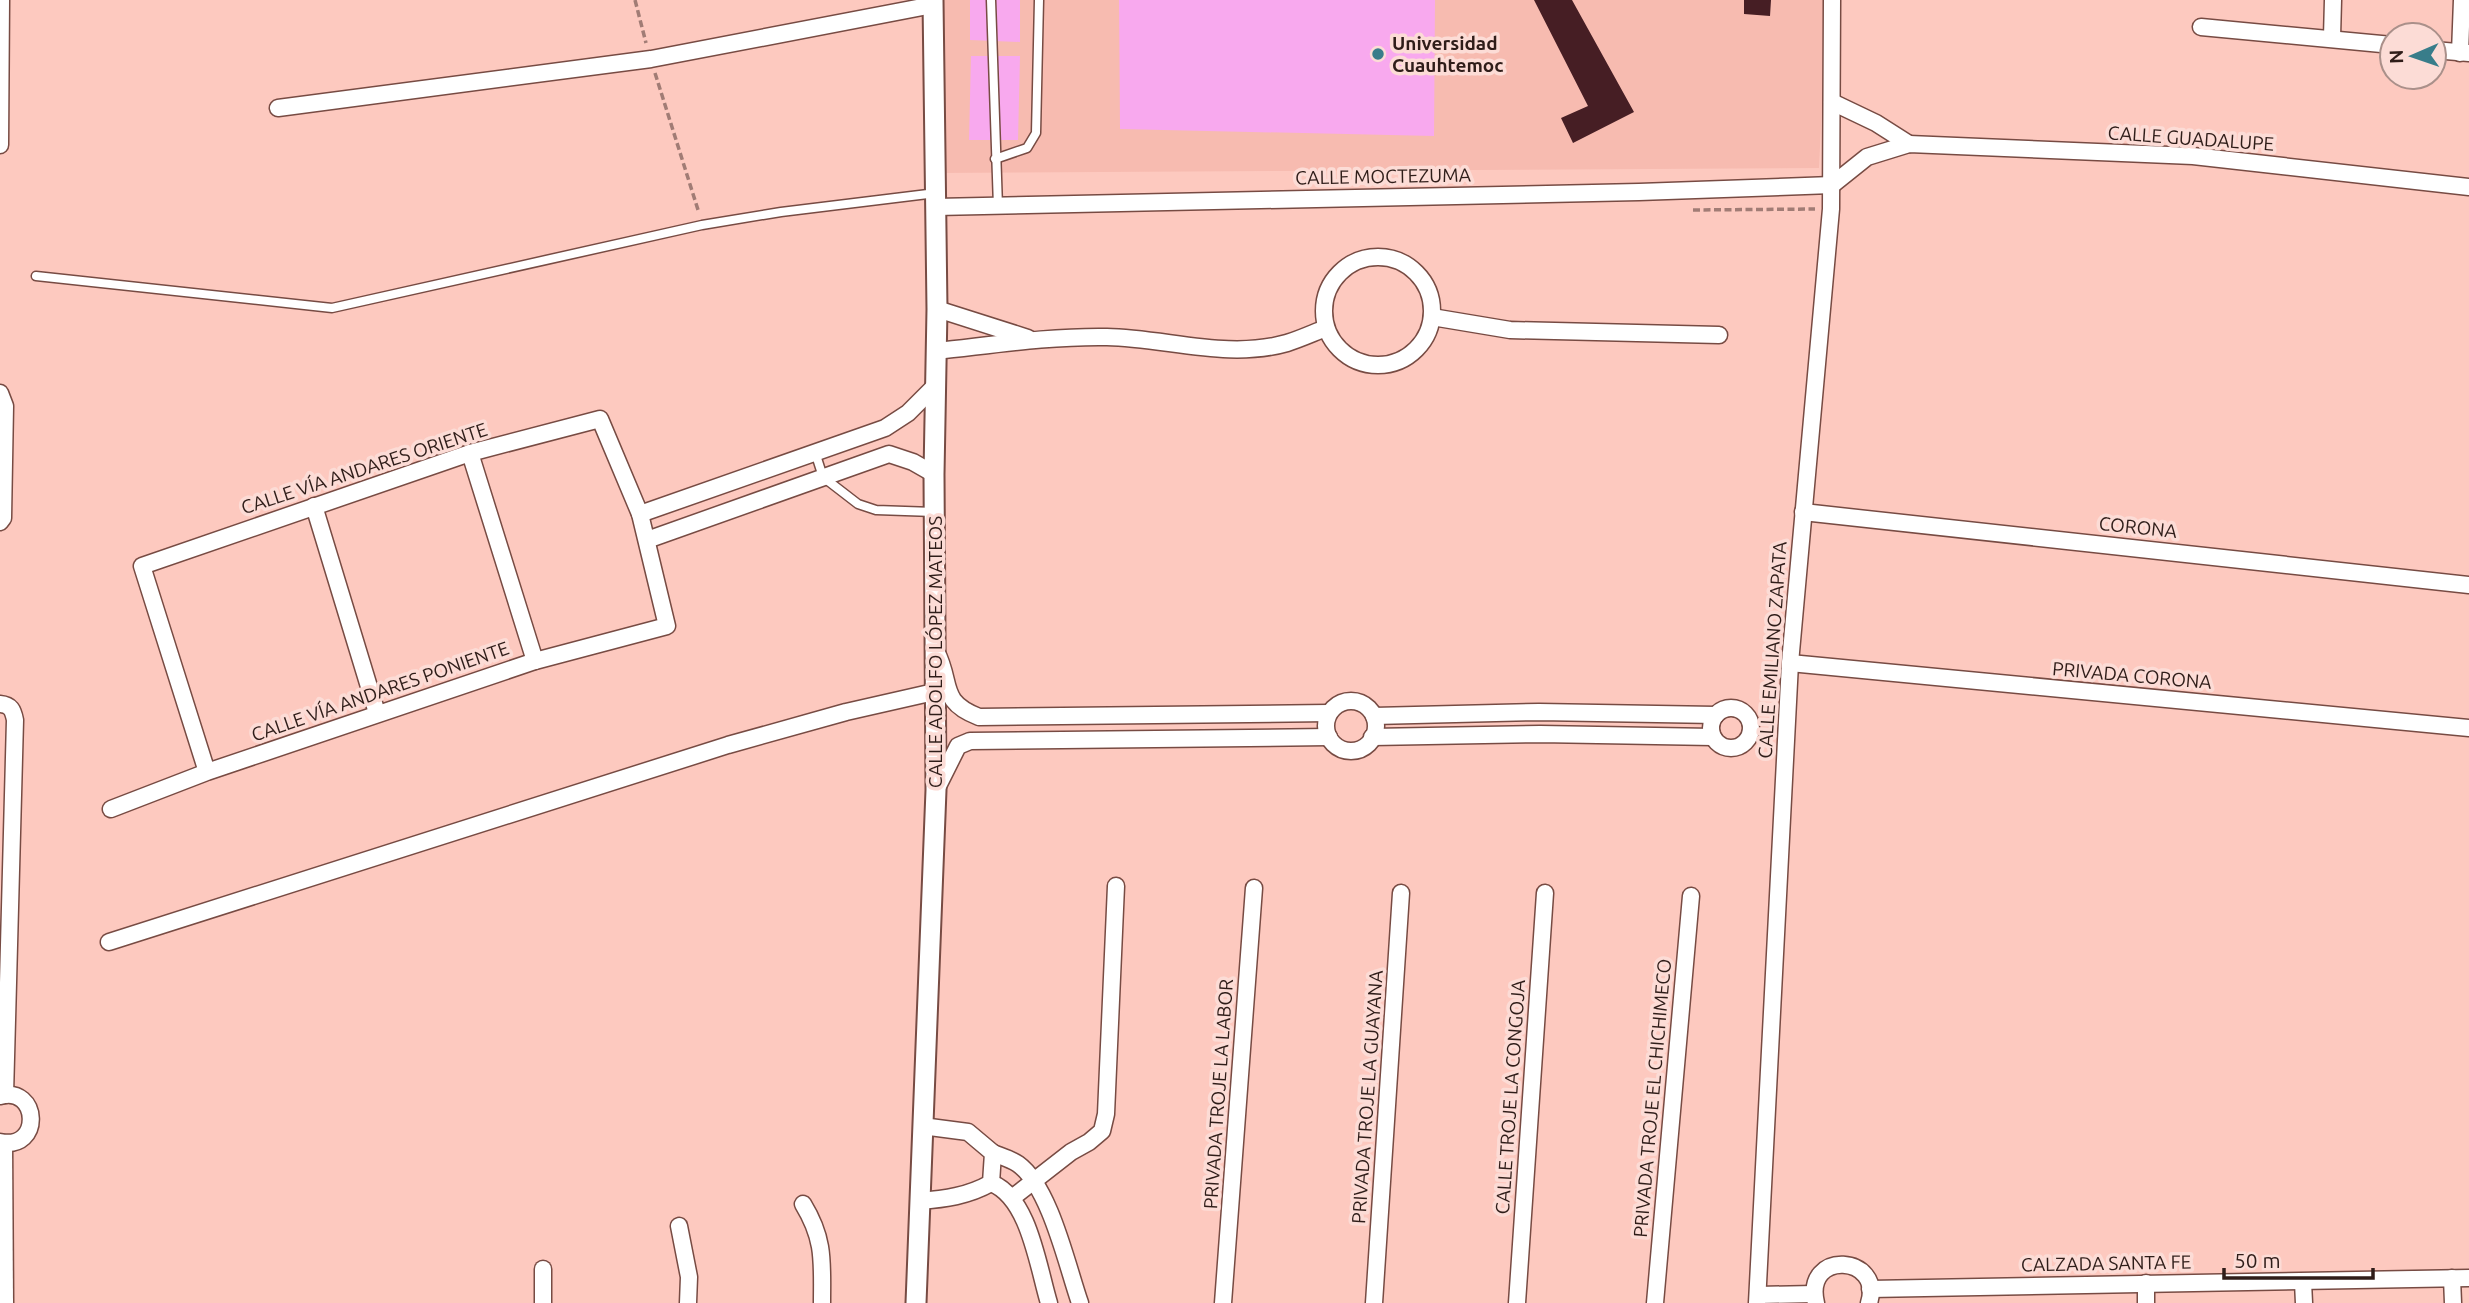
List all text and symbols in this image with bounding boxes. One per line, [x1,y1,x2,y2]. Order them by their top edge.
north arrow [2378,21,2448,91]
place label: Universidad Cuauhtemoc [1392,32,1504,76]
marker: Universidad Cuauhtemoc [1370,46,1386,62]
text: N [2385,49,2407,64]
street label: CALLE GUADALUPE [2107,121,2275,155]
street label: CALLE MOCTEZUMA [1295,163,1472,189]
street label: CALLE VÍA ANDARES ORIENTE [238,418,490,518]
street label: CORONA [2098,512,2179,542]
street label: CALLE ADOLFO LÓPEZ MATEOS [924,516,946,788]
street label: CALLE EMILIANO ZAPATA [1753,540,1791,759]
street label: CALLE VÍA ANDARES PONIENTE [248,637,512,745]
street label: PRIVADA CORONA [2051,657,2213,693]
street label: PRIVADA TROJE EL CHICHIMECO [1629,958,1675,1238]
street label: PRIVADA TROJE LA GUAYANA [1347,969,1387,1224]
street label: PRIVADA TROJE LA LABOR [1199,978,1237,1210]
street label: CALLE TROJE LA CONGOJA [1491,978,1529,1215]
scale bar [2224,1236,2373,1280]
text: 50 m [2234,1248,2281,1272]
street label: CALZADA SANTA FE [2021,1251,2191,1275]

